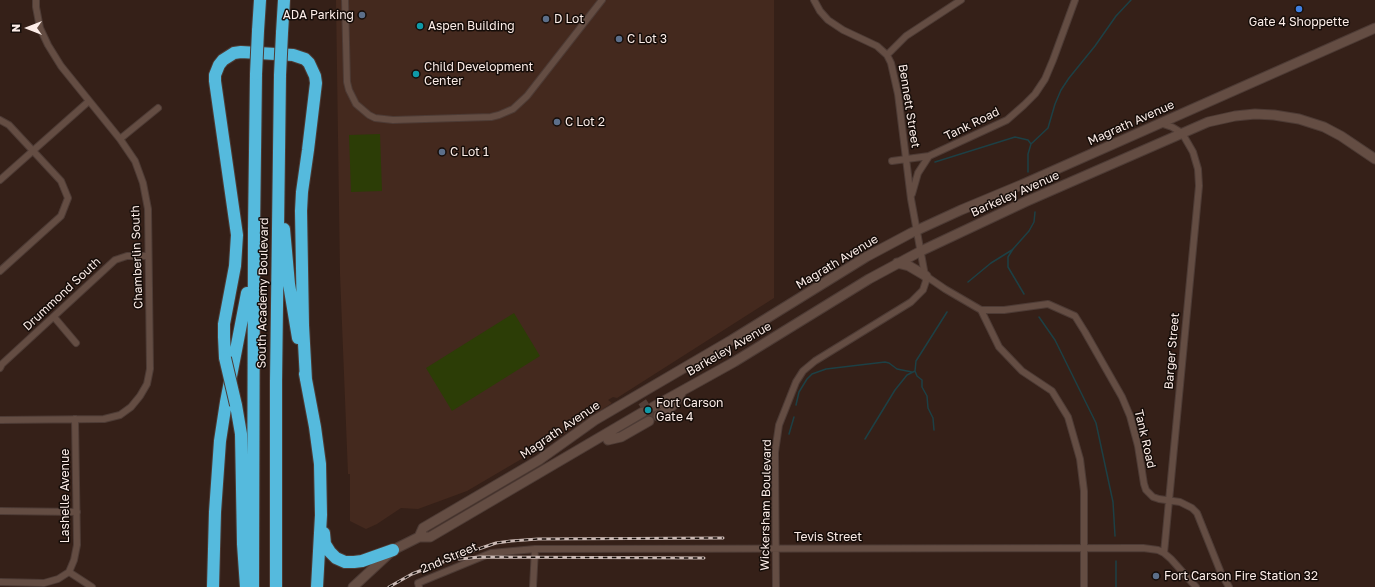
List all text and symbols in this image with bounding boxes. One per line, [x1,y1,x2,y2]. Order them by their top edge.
marker: Gate 4 Shoppette [1294,4,1304,14]
north arrow [8,8,48,48]
place label: ADA Parking [283,8,354,22]
marker: ADA Parking [357,10,367,20]
place label: D Lot [554,12,584,26]
marker: D Lot [541,14,551,24]
place label: Gate 4 Shoppette [1249,15,1349,29]
place label: Aspen Building [428,19,515,33]
marker: Aspen Building [415,21,425,31]
text: N [9,24,22,32]
place label: C Lot 3 [627,32,667,46]
marker: C Lot 3 [614,34,624,44]
place label: Child Development Center [424,60,533,88]
street label: Bennett Street [895,63,923,149]
marker: Child Development Center [411,69,421,79]
street label: Magrath Avenue [1085,97,1177,149]
street label: Tank Road [942,104,1002,144]
place label: C Lot 2 [565,115,605,129]
marker: C Lot 2 [552,117,562,127]
place label: C Lot 1 [450,145,489,159]
marker: C Lot 1 [437,147,447,157]
street label: Barkeley Avenue [968,168,1062,220]
street label: Chamberlin South [128,205,146,309]
street label: South Academy Boulevard [254,217,272,369]
street label: Magrath Avenue [793,232,881,292]
street label: Drummond South [20,254,104,334]
street label: Barger Street [1161,312,1183,390]
street label: Barkeley Avenue [684,319,774,379]
place label: Fort Carson Gate 4 [656,396,723,424]
street label: Magrath Avenue [517,398,603,462]
marker: Fort Carson Gate 4 [643,405,653,415]
street label: Tank Road [1131,408,1159,470]
street label: Wickersham Boulevard [758,439,774,571]
street label: Lashelle Avenue [58,449,72,543]
street label: Tevis Street [794,530,862,544]
street label: 2nd Street [418,540,480,576]
place label: Fort Carson Fire Station 32 [1164,569,1318,583]
marker: Fort Carson Fire Station 32 [1151,571,1161,581]

